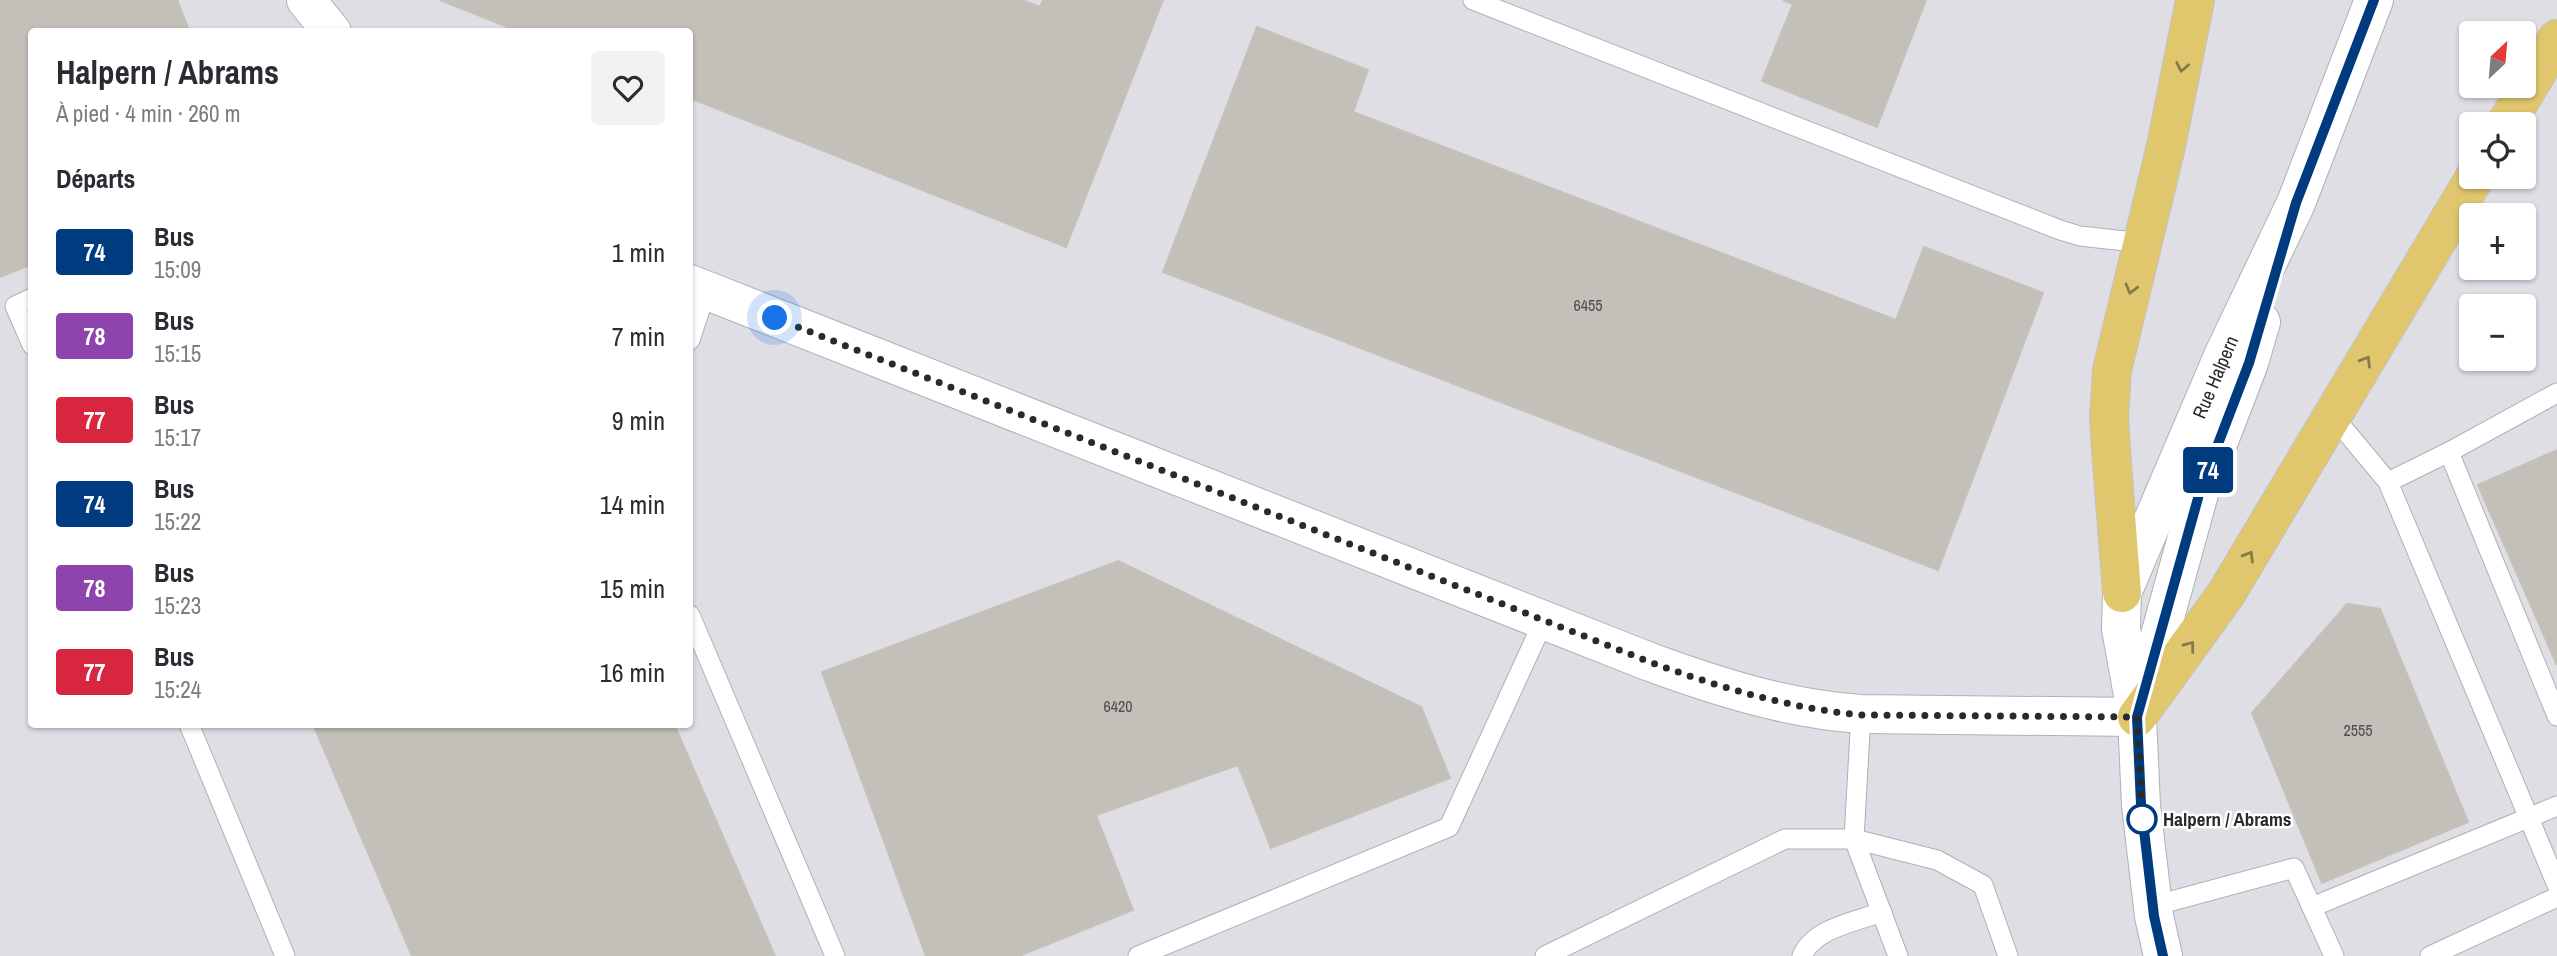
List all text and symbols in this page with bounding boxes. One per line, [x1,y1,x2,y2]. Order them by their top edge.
north arrow [2459,21,2536,98]
map controls [2459,21,2536,371]
text: Halpern / Abrams [56,50,279,94]
button: heart [591,51,665,125]
one-way arrow [2175,61,2190,73]
text: À pied · 4 min · 260 m [56,98,241,129]
button: locate [2459,112,2536,189]
text: Départs [56,161,135,196]
button: + [2459,203,2536,280]
text: Bus [154,219,194,254]
text: 1 min [612,235,665,270]
text: 74 [84,236,105,268]
text: 15:09 [154,254,201,285]
one-way arrow [2125,282,2139,294]
house number: 6455 [1573,294,1603,316]
button: − [2459,294,2536,371]
your location [757,300,792,335]
text: Bus [154,303,194,338]
text: 7 min [612,319,665,354]
text: 78 [84,320,105,352]
street label: Rue Halpern [2186,332,2244,422]
text: 15:15 [154,338,201,369]
one-way arrow [2357,355,2370,368]
text: Bus [154,387,194,422]
text: 9 min [612,403,665,438]
text: 77 [84,404,105,436]
text: 15:17 [154,422,201,453]
line badge: 74 [2176,447,2240,493]
text: 74 [2197,454,2219,486]
text: Bus [154,471,194,506]
text: 14 min [600,487,665,522]
text: 74 [84,488,105,520]
text: 15:22 [154,506,201,537]
one-way arrow [2241,551,2254,564]
text: Bus [154,555,194,590]
text: 15 min [600,571,665,606]
text: 78 [84,572,105,604]
text: 15:23 [154,590,201,621]
text: Bus [154,639,194,674]
one-way arrow [2182,641,2194,654]
text: 16 min [600,655,665,690]
text: 77 [84,656,105,688]
text: 15:24 [154,674,201,705]
house number: 6420 [1103,695,1133,717]
house number: 2555 [2343,719,2373,741]
marker: Halpern / Abrams [2127,804,2157,834]
place label: Halpern / Abrams [2163,806,2291,832]

